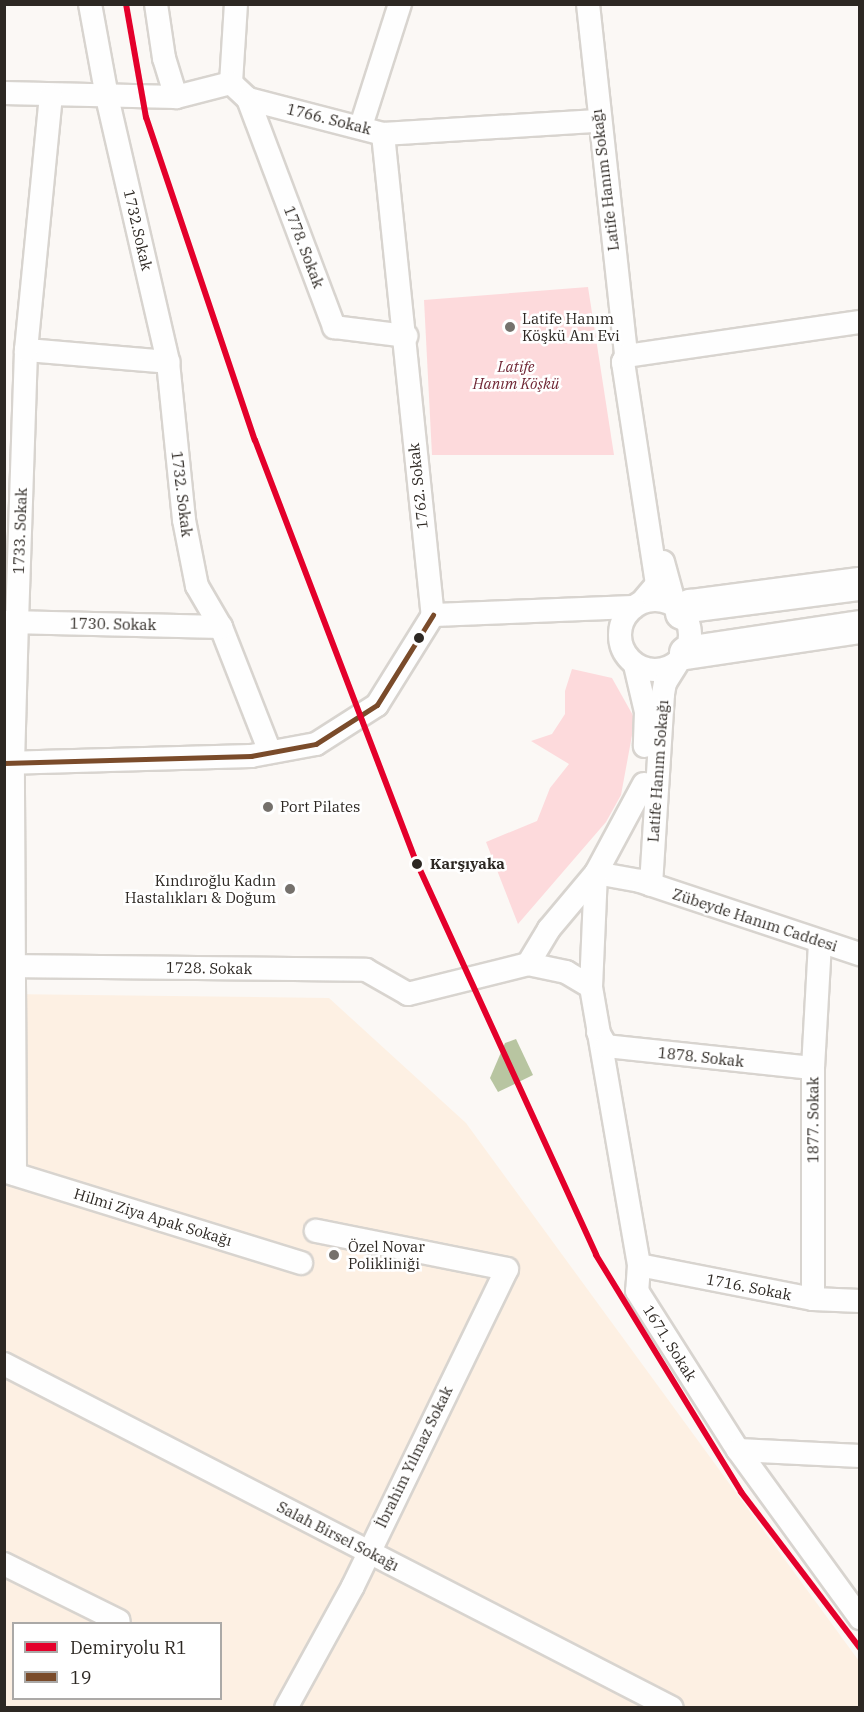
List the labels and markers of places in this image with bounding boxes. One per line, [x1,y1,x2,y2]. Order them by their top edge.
place label: Latife Hanım Köşkü Anı Evi [522,309,620,344]
marker: Latife Hanım Köşkü Anı Evi [503,320,517,334]
unlabelled marker [413,632,425,644]
place label: Port Pilates [280,798,360,816]
marker: Port Pilates [261,800,275,814]
marker: Karşıyaka [408,855,426,873]
place label: Karşıyaka [430,855,505,873]
place label: Kındıroğlu Kadın Hastalıkları & Doğum [125,871,276,906]
marker: Kındıroğlu Kadın Hastalıkları & Doğum [281,880,299,898]
place label: Özel Novar Polikliniği [348,1237,425,1272]
marker: Özel Novar Polikliniği [325,1246,343,1264]

